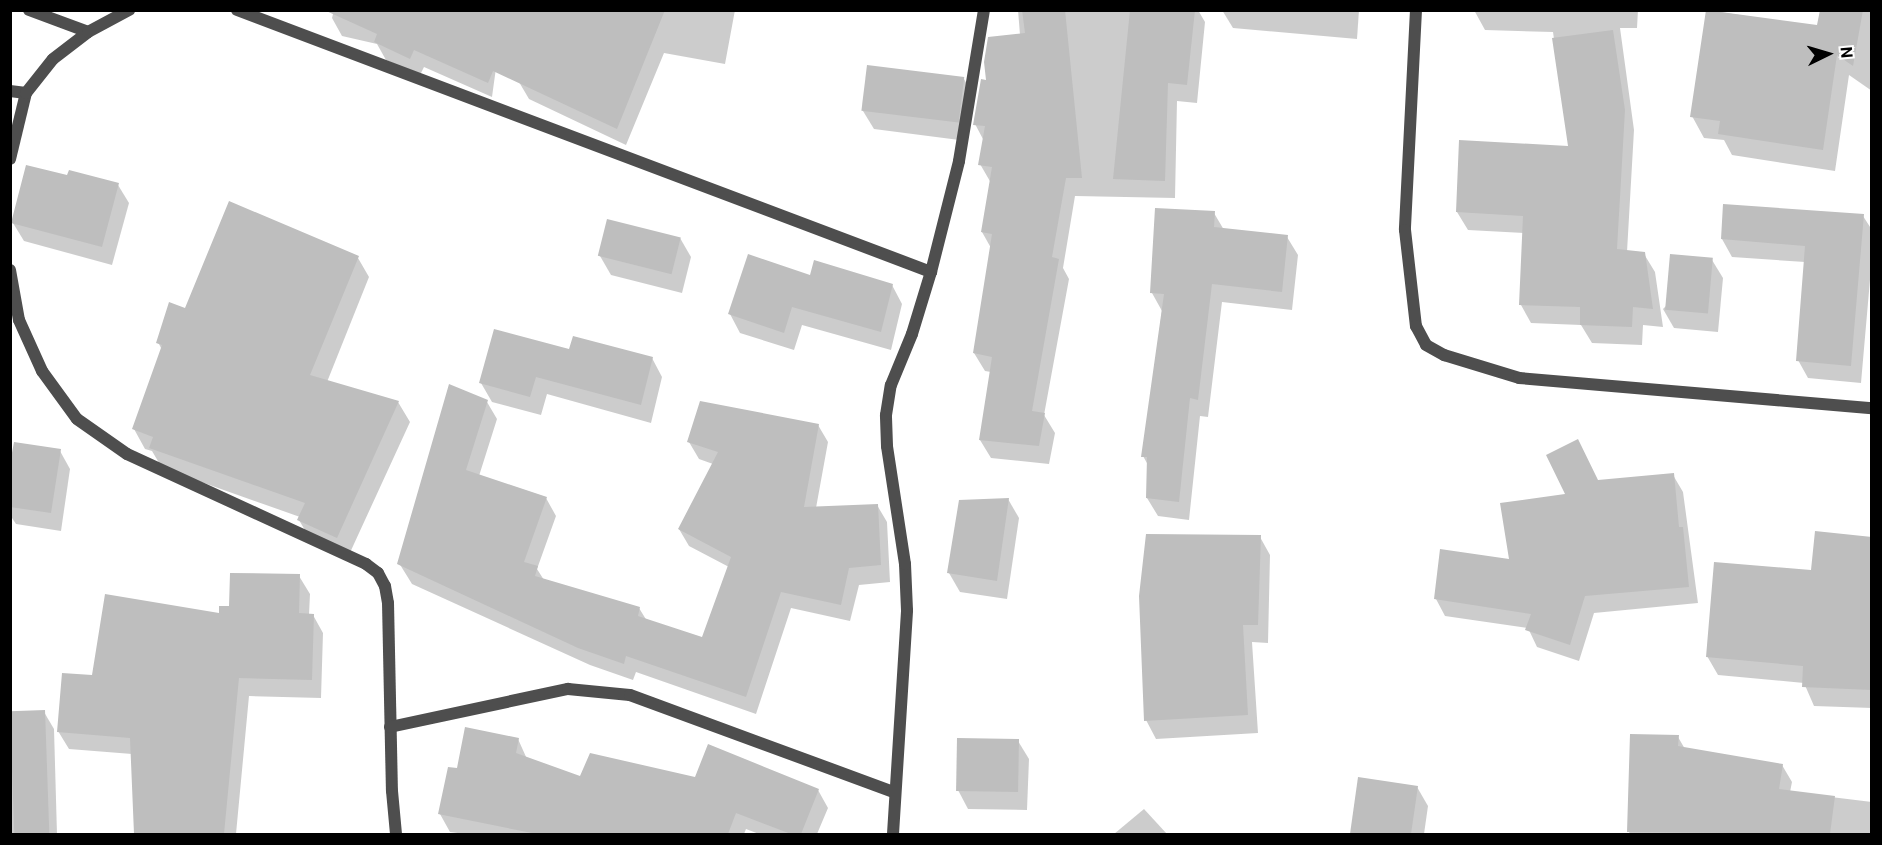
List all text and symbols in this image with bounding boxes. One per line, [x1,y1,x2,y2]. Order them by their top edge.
north arrow [1798,24,1858,84]
text: N [1836,46,1856,59]

